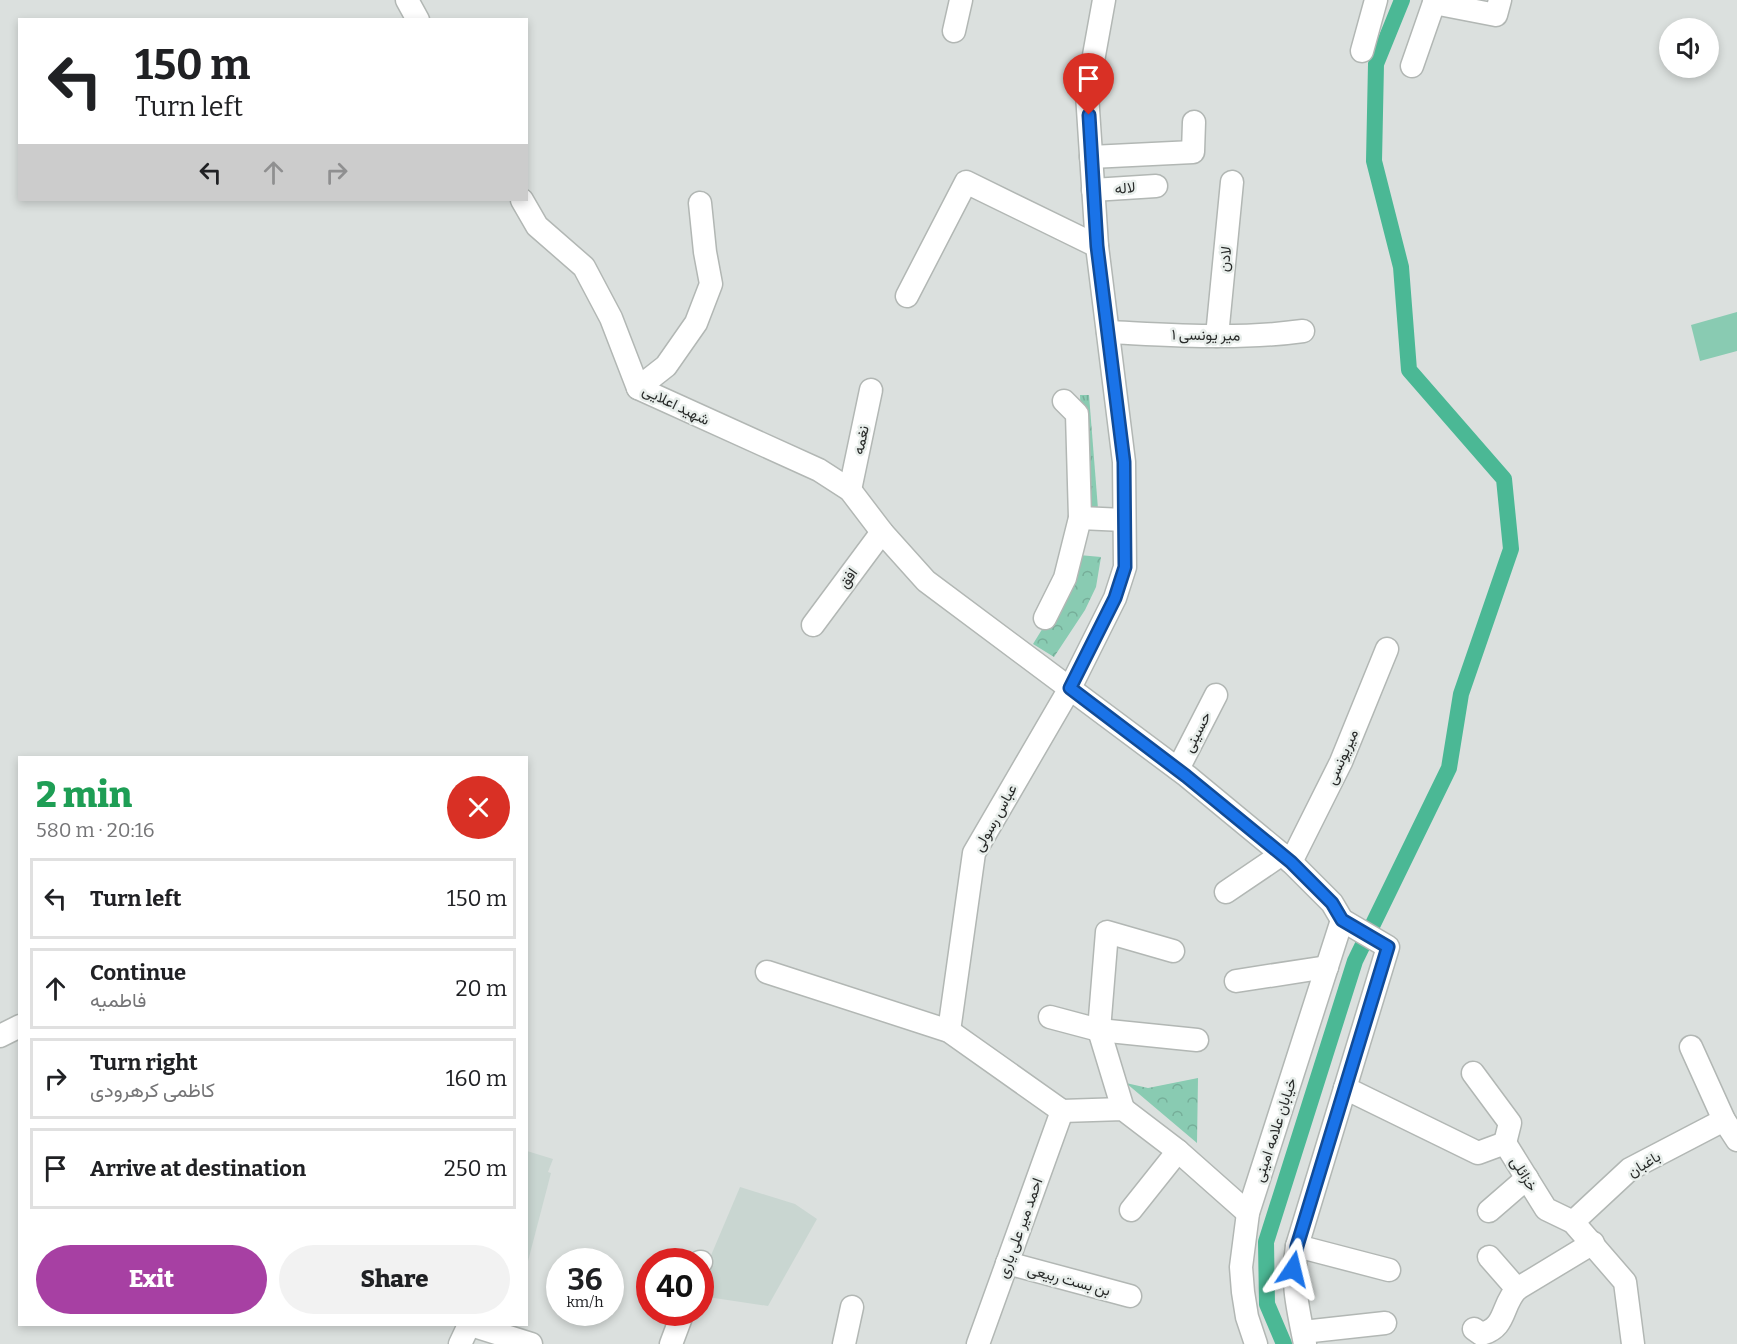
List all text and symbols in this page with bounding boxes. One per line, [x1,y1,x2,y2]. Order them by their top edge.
map controls [1659,18,1719,78]
button: sound [1659,18,1719,78]
text: 150 m [135,40,250,90]
icon: left [36,42,114,120]
pin [1063,53,1114,115]
icon: arrive [1072,62,1105,95]
text: Turn left [135,91,243,123]
icon: left [194,156,227,189]
icon: ahead [257,156,290,189]
icon: right [320,156,353,189]
street label: لاله [1114,178,1136,198]
street label: لادن [1215,245,1235,273]
street label: میر یونسی ۱ [1171,325,1241,346]
street label: شهید اعلایی [639,381,713,430]
street label: نغمه [849,424,873,456]
street label: افق [835,564,862,592]
street label: حسینی [1179,709,1216,756]
street label: میریونسی [1322,727,1363,788]
text: 2 min [36,773,132,817]
button: close [447,776,510,839]
street label: عباس رسولی [969,781,1022,855]
text: 580 m · 20:16 [36,818,155,842]
icon: left [39,882,72,915]
text: Turn left [90,885,182,912]
text: 150 m [447,885,507,912]
text: Continue [90,959,186,986]
icon: ahead [39,972,72,1005]
text: 20 m [456,975,507,1002]
text: فاطمیه [90,988,147,1012]
text: Turn right [90,1049,198,1076]
icon: right [39,1062,72,1095]
text: 160 m [446,1065,507,1092]
street label: خیابان علامه امینی [1250,1076,1301,1185]
text: کاظمی کرهرودی [90,1078,215,1102]
street label: باغبان [1624,1147,1664,1181]
icon: arrive [39,1152,72,1185]
street label: خزائلی [1506,1153,1542,1195]
text: Arrive at destination [90,1155,306,1182]
text: 250 m [444,1155,507,1182]
street label: احمد میر علی یاری [994,1175,1047,1281]
position arrow [1261,1237,1325,1301]
button: Exit [36,1245,267,1314]
button: Share [279,1245,510,1314]
speed limit sign: 40 [636,1248,714,1326]
street label: بن بست ربیعی [1025,1260,1112,1301]
text: 36 [567,1262,603,1298]
text: km/h [566,1293,604,1311]

